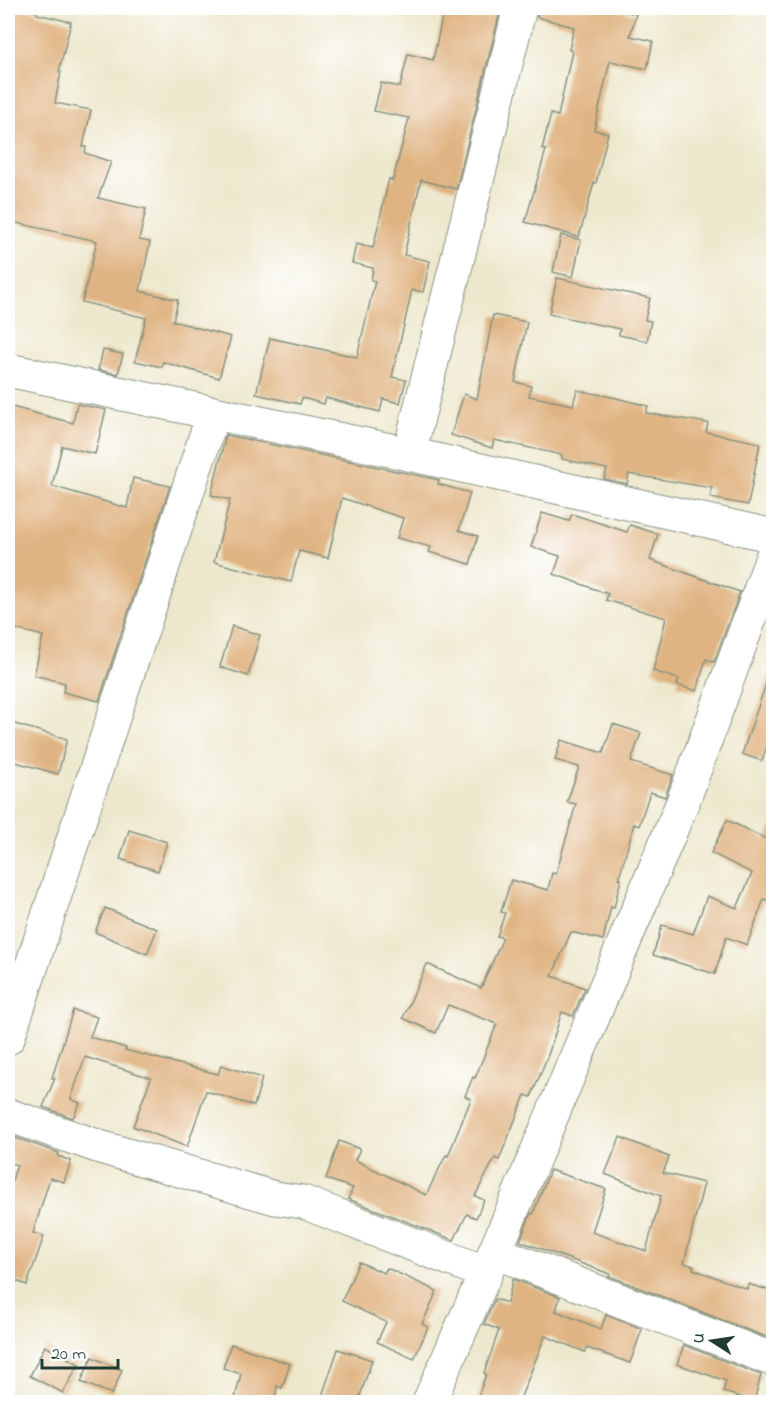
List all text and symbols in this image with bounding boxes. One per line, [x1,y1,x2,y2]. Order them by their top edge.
north arrow [682,1311,742,1371]
text: U [686,1331,712,1346]
scale bar [42,1332,118,1370]
text: 20 m [51,1342,86,1368]

